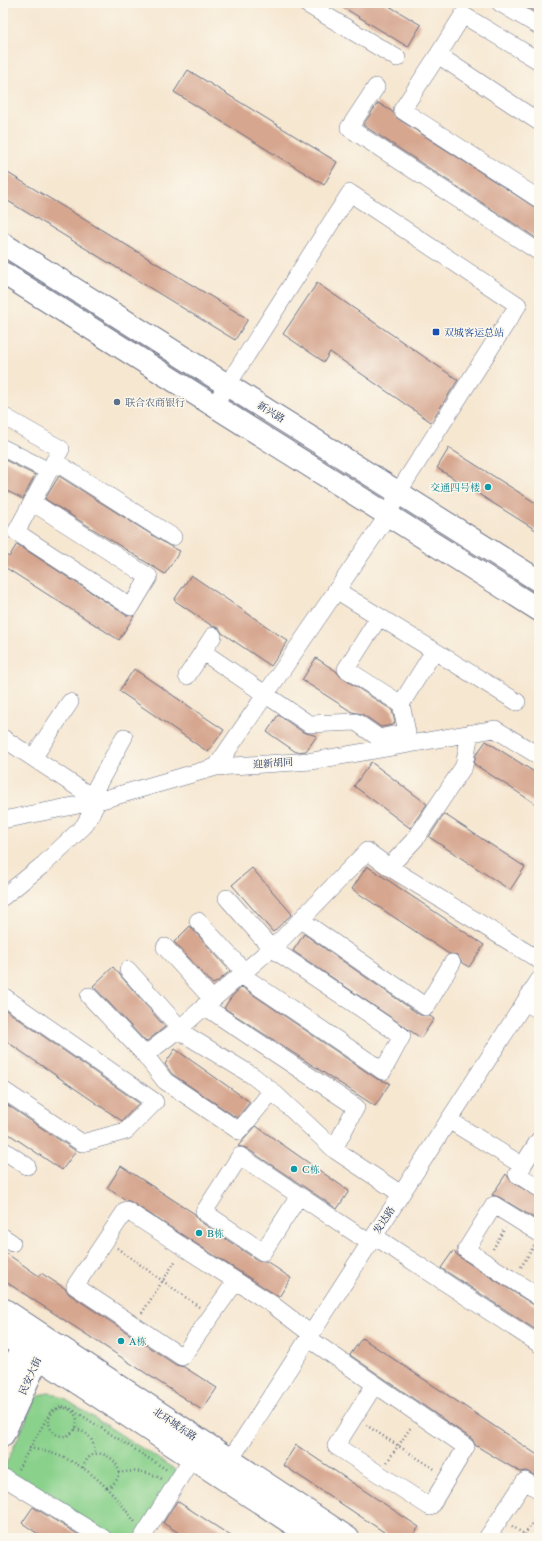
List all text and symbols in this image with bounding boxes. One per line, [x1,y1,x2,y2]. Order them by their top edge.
place label: 双城客运总站 [444,326,504,339]
marker: 双城客运总站 [431,327,441,337]
place label: 联合农商银行 [125,396,185,409]
marker: 联合农商银行 [112,397,122,407]
street label: 新兴路 [255,399,287,425]
place label: 交通四号楼 [430,481,480,494]
marker: 交通四号楼 [483,482,493,492]
street label: 迎新胡同 [253,755,293,771]
place label: C栋 [302,1163,320,1176]
marker: C栋 [289,1164,299,1174]
street label: 发达路 [370,1204,398,1236]
place label: B栋 [207,1227,224,1240]
marker: B栋 [194,1228,204,1238]
place label: A栋 [128,1335,146,1348]
marker: A栋 [116,1336,126,1346]
street label: 民安大街 [16,1355,44,1397]
street label: 北环城东路 [151,1405,199,1443]

